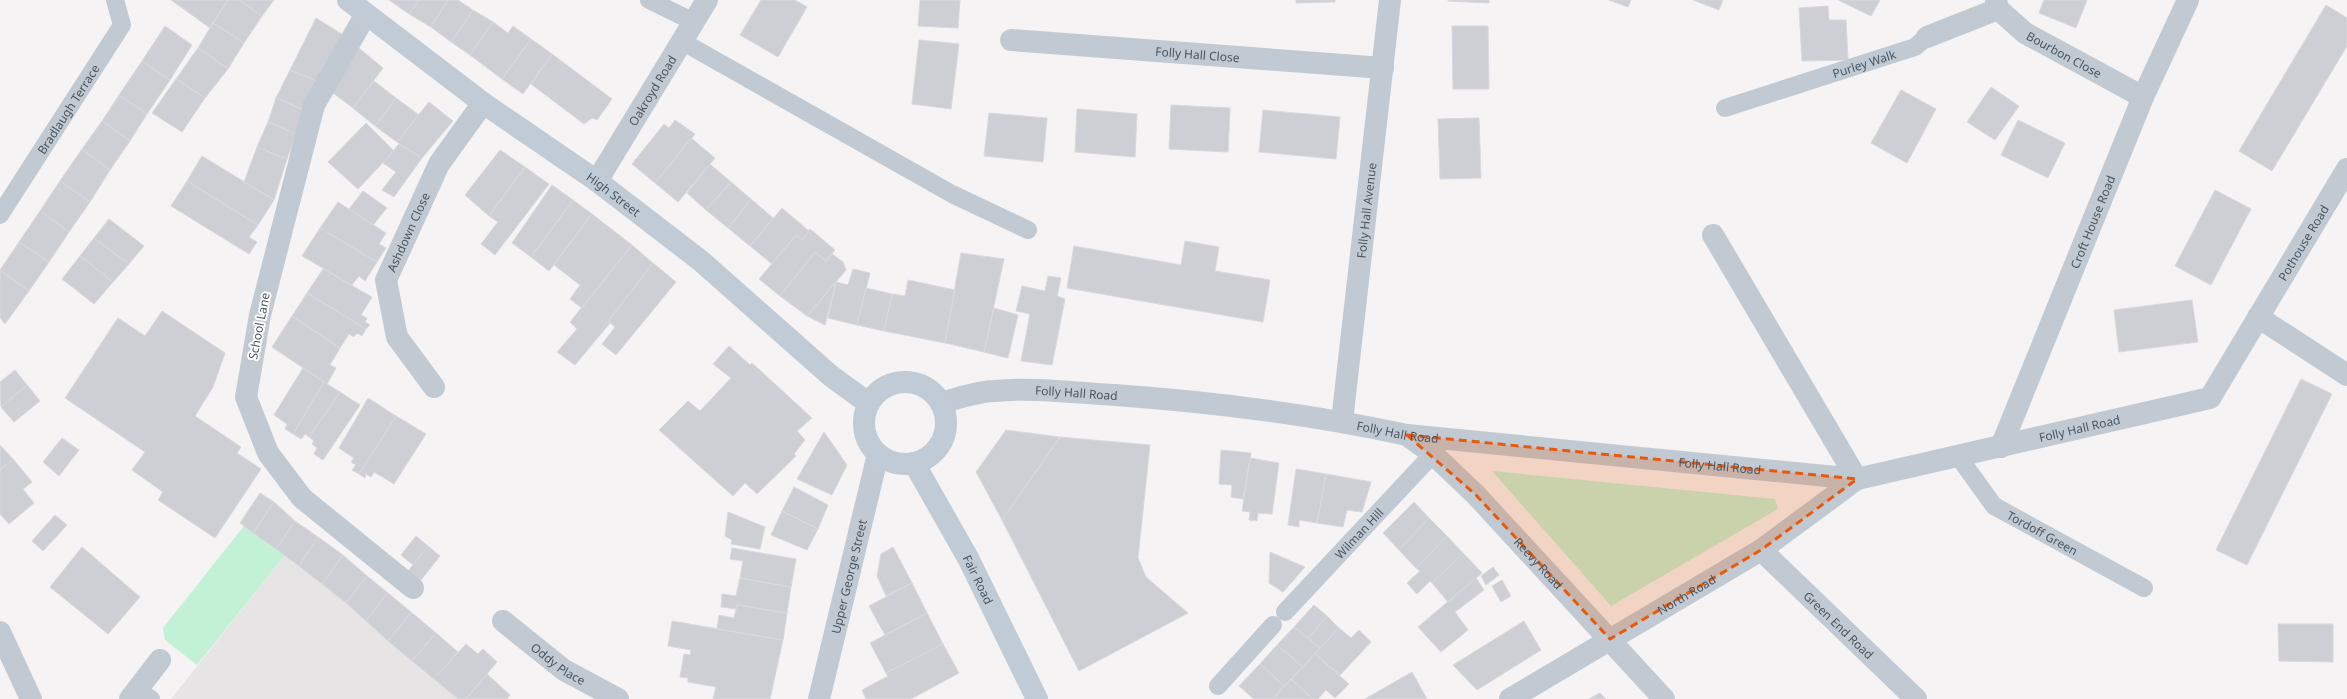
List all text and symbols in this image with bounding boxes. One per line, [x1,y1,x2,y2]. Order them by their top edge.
street label: Bourbon Close [2024,27,2105,82]
street label: Folly Hall Close [1155,42,1240,66]
street label: Purley Walk [1830,45,1898,82]
street label: Oakroyd Road [624,52,680,129]
street label: Bradlaugh Terrace [33,61,103,157]
street label: Folly Hall Avenue [1352,161,1380,259]
street label: High Street [583,168,645,220]
street label: Croft House Road [2066,173,2119,271]
street label: Ashdown Close [382,189,434,275]
street label: Pothouse Road [2274,202,2332,284]
street label: School Lane [244,291,274,361]
street label: Folly Hall Road [1035,381,1118,404]
street label: Folly Hall Road [2037,410,2122,446]
street label: Folly Hall Road [1355,417,1439,447]
street label: Folly Hall Road [1678,453,1762,478]
street label: Wilman Hill [1331,504,1387,562]
street label: Tordoff Green [2004,506,2081,559]
street label: Upper George Street [827,517,871,635]
street label: Reevy Road [1510,533,1567,593]
street label: Fair Road [959,552,998,607]
street label: North Road [1654,570,1719,618]
street label: Green End Road [1800,587,1878,663]
street label: Oddy Place [528,638,589,689]

